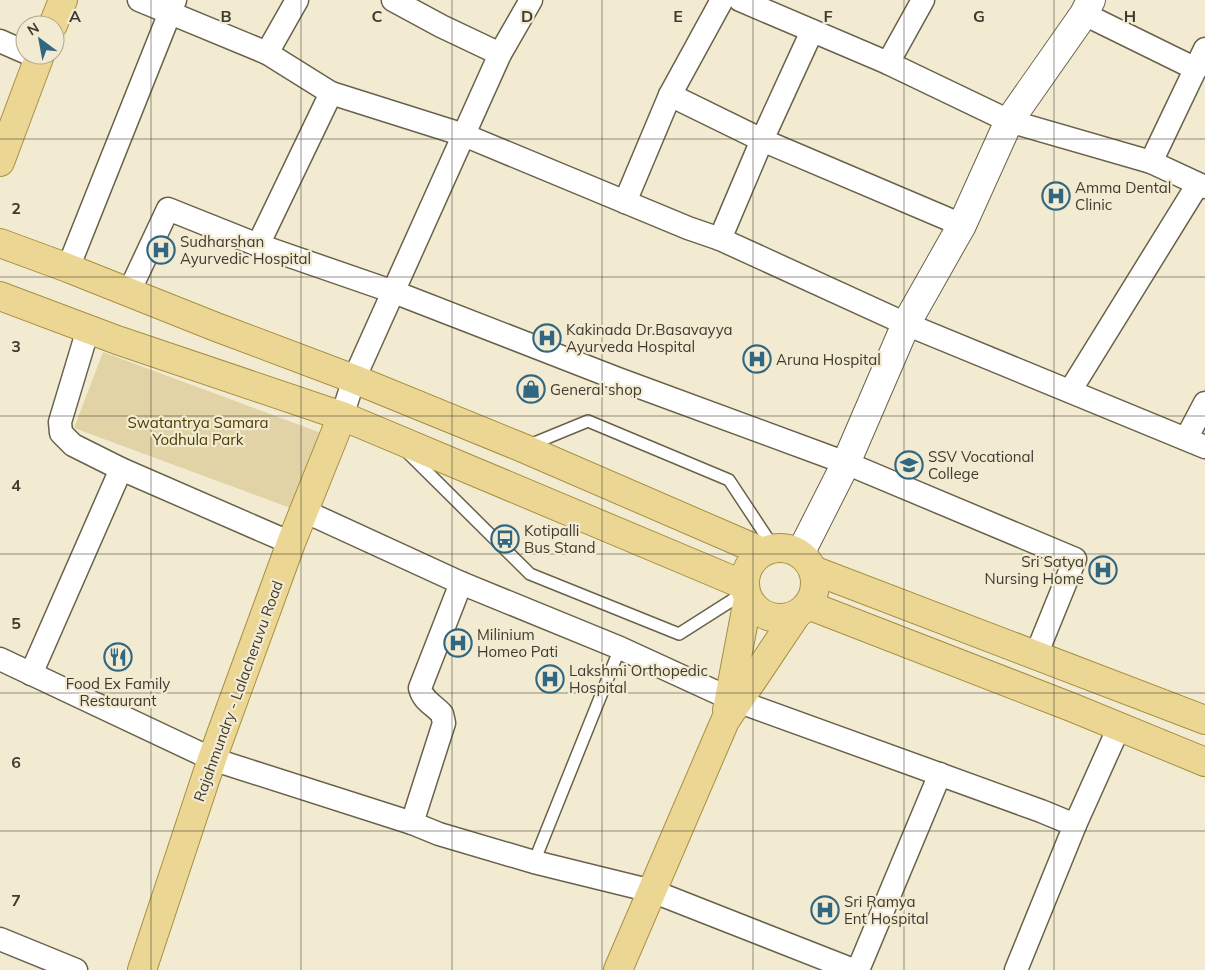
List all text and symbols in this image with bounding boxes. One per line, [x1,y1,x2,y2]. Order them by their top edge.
text: A [69,6,81,26]
text: B [220,6,232,26]
text: C [372,6,383,26]
text: D [521,6,533,26]
text: E [673,6,683,26]
text: F [823,6,833,26]
text: G [973,6,985,26]
text: H [1124,6,1136,26]
north arrow [15,15,65,65]
text: N [24,19,42,39]
place label: Amma Dental Clinic [1075,178,1171,214]
hospital icon: Amma Dental Clinic [1041,181,1071,211]
text: 2 [11,198,21,218]
place label: Sudharshan Ayurvedic Hospital [180,232,311,268]
hospital icon: Sudharshan Ayurvedic Hospital [146,235,176,265]
place label: Kakinada Dr.Basavayya Ayurveda Hospital [566,320,733,356]
hospital icon: Kakinada Dr.Basavayya Ayurveda Hospital [532,323,562,353]
text: 3 [11,336,21,356]
hospital icon: Aruna Hospital [742,344,772,374]
place label: Aruna Hospital [776,350,881,369]
shop icon: General shop [516,374,546,404]
place label: General shop [550,380,642,399]
park label: Swatantrya Samara Yodhula Park [128,413,268,449]
place label: SSV Vocational College [928,447,1034,483]
school or university icon: SSV Vocational College [894,450,924,480]
text: 4 [11,475,21,495]
place label: Kotipalli Bus Stand [524,521,596,557]
bus stop icon: Kotipalli Bus Stand [490,524,520,554]
place label: Sri Satya Nursing Home [985,552,1084,588]
hospital icon: Sri Satya Nursing Home [1088,555,1118,585]
street label: Rajahmundry - Lalacheruvu Road [189,578,287,804]
text: 5 [11,613,21,633]
place label: Milinium Homeo Pati [477,625,558,661]
hospital icon: Milinium Homeo Pati [443,628,473,658]
restaurant icon: Food Ex Family Restaurant [103,642,133,672]
place label: Lakshmi Orthopedic Hospital [569,661,708,697]
hospital icon: Lakshmi Orthopedic Hospital [535,664,565,694]
place label: Food Ex Family Restaurant [66,674,170,710]
text: 6 [11,752,21,772]
text: 7 [11,890,21,910]
place label: Sri Ramya Ent Hospital [844,892,929,928]
hospital icon: Sri Ramya Ent Hospital [810,895,840,925]

